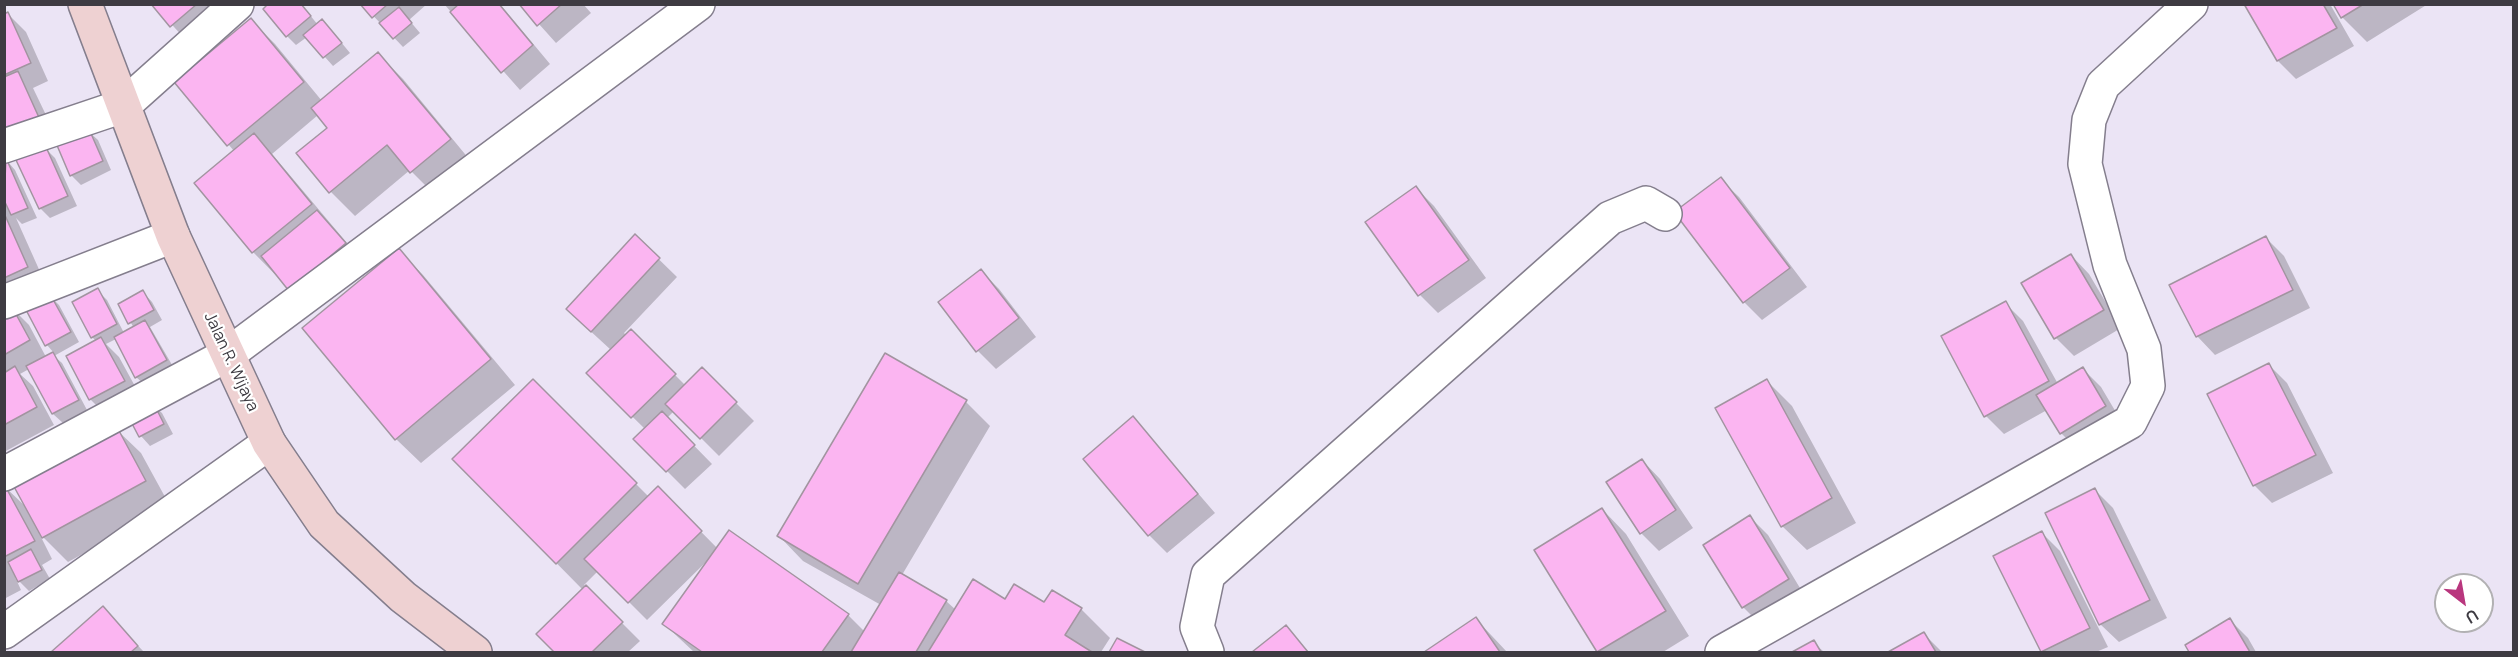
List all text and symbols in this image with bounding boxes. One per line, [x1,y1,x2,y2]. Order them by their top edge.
street label: Jalan R. Wijaya [200,310,262,414]
north arrow [2434,573,2494,633]
text: U [2462,604,2483,629]

